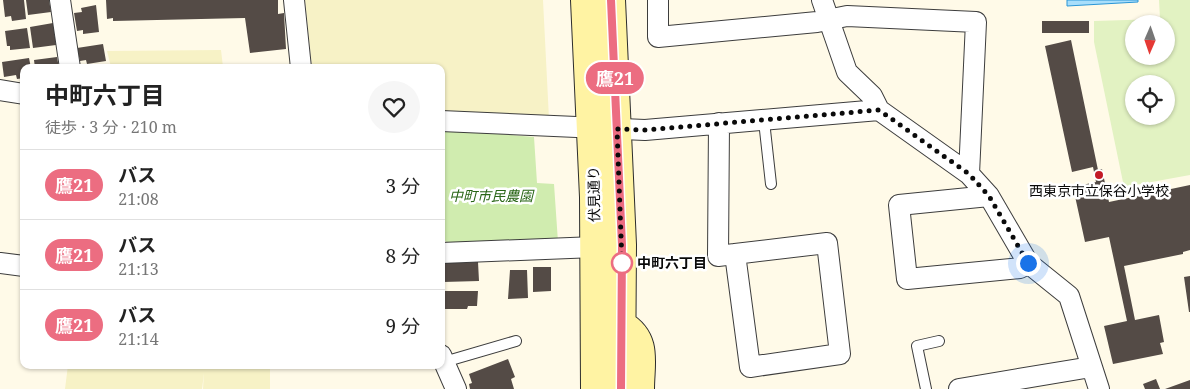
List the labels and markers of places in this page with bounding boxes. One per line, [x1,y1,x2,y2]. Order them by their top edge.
marker: 西東京市立保谷小学校 [1093,169,1105,181]
place label: 西東京市立保谷小学校 [1029,181,1169,200]
marker: 中町六丁目 [611,252,633,274]
place label: 中町六丁目 [637,253,707,272]

